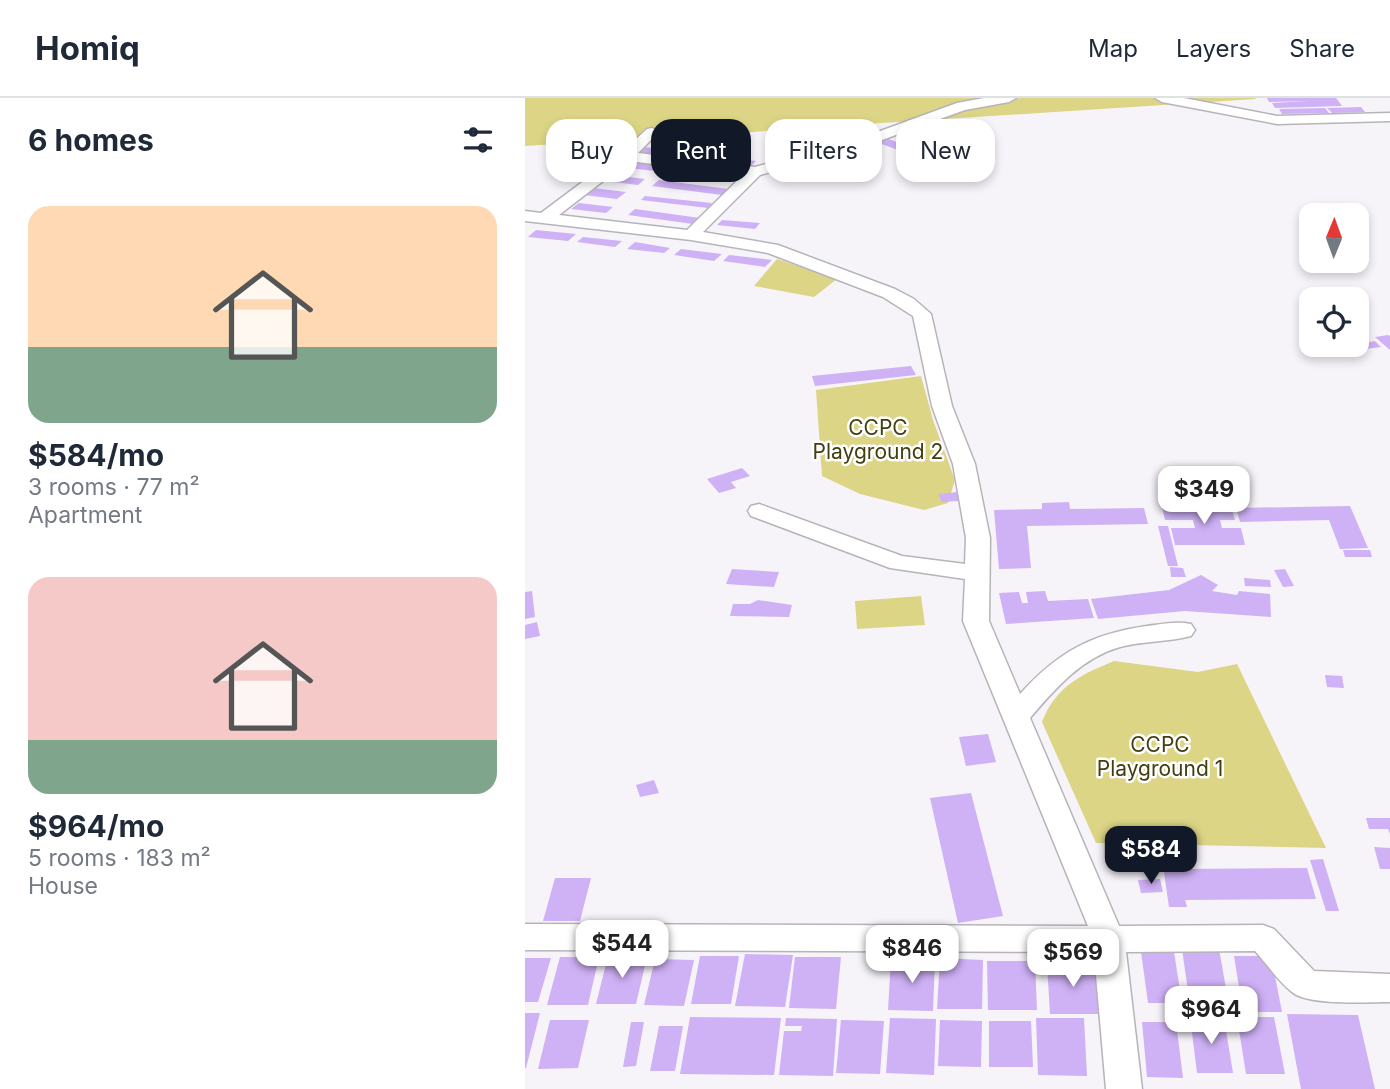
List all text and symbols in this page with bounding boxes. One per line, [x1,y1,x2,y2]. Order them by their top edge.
text: Homiq [35,28,140,68]
text: Map [1088,34,1138,63]
text: Layers [1176,34,1251,63]
text: Share [1289,34,1355,63]
chip: Buy [546,119,637,182]
chip: Rent [651,119,751,182]
chip: Filters [765,119,882,182]
chip: New [896,119,995,182]
icon: filters [459,121,497,159]
text: 6 homes [28,122,154,158]
north arrow [1299,203,1369,273]
map controls [1299,203,1369,357]
icon: home [200,252,326,378]
button: locate [1299,287,1369,357]
park label: CCPC Playground 2 [813,415,943,464]
text: $584/mo [28,437,164,473]
pin: $349 [1163,466,1245,526]
text: 3 rooms · 77 m² [28,473,200,501]
text: $349 [1174,475,1234,503]
text: Apartment [28,501,142,529]
icon: home [200,623,326,749]
park label: CCPC Playground 1 [1097,732,1223,781]
text: $964/mo [28,808,164,844]
pin: $584 [1110,826,1192,886]
text: $584 [1121,835,1181,863]
text: 5 rooms · 183 m² [28,844,211,872]
text: House [28,872,98,900]
pin: $544 [581,920,663,980]
pin: $846 [871,926,953,985]
text: $544 [592,929,652,957]
pin: $569 [1032,930,1114,989]
text: $846 [882,934,942,962]
text: $569 [1043,938,1103,966]
pin: $964 [1170,986,1252,1046]
text: $964 [1181,995,1241,1023]

